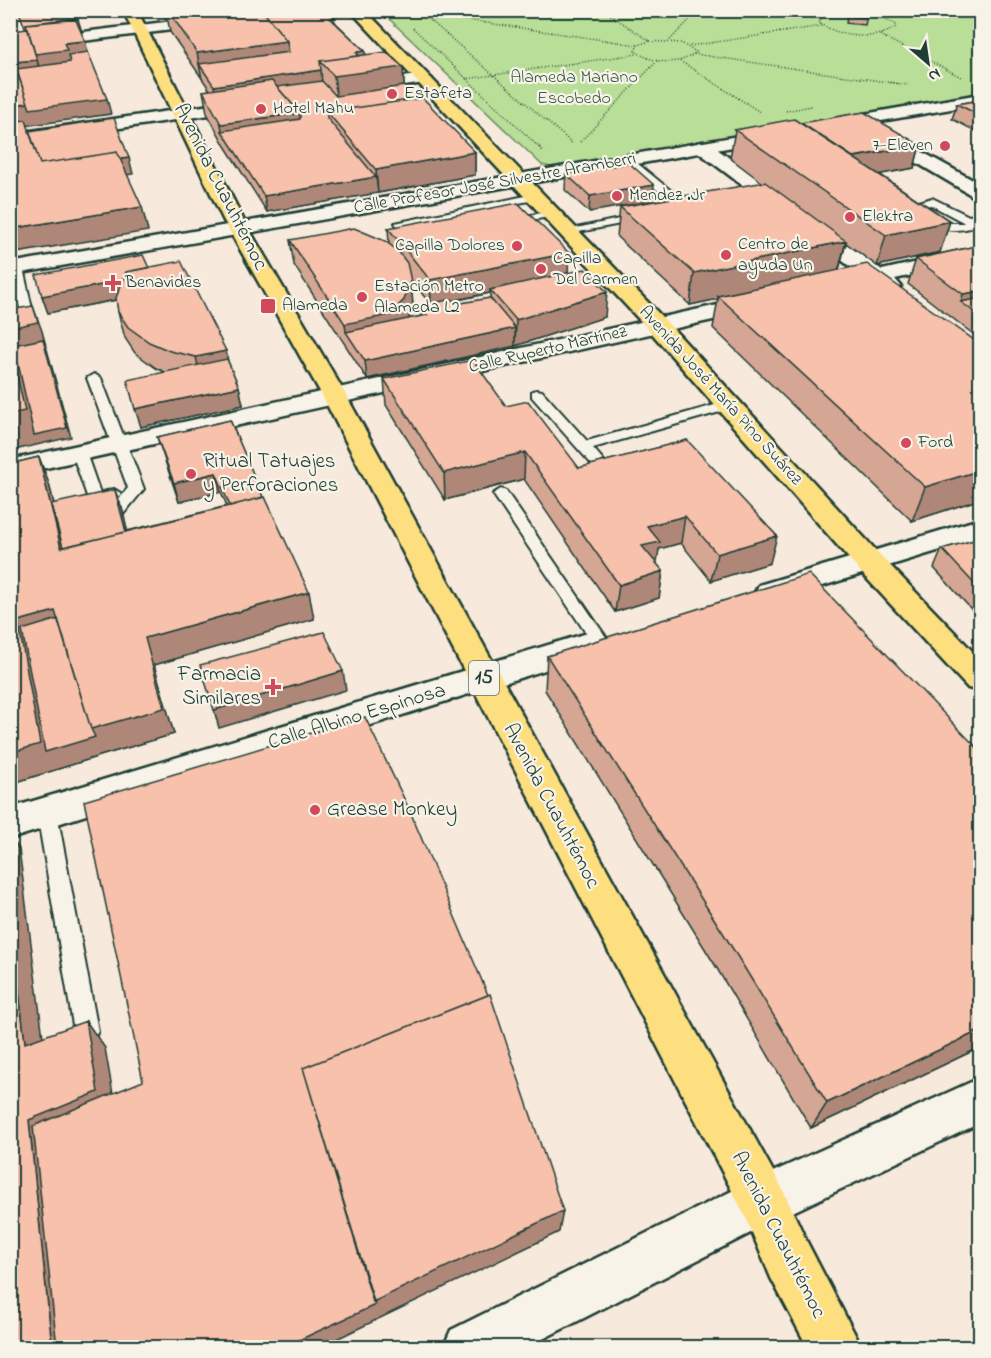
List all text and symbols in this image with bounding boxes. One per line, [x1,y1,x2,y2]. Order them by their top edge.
north arrow [898,33,958,93]
text: N [924,61,945,88]
park label: Alameda Mariano Escobedo [510,65,638,112]
place label: Estafeta [404,81,472,107]
marker: Estafeta [385,87,399,101]
place label: Hotel Mahu [273,96,354,122]
street label: Avenida Cuauhtémoc [165,99,275,276]
marker: Hotel Mahu [254,102,268,116]
place label: 7-Eleven [872,133,933,159]
marker: 7-Eleven [938,139,952,153]
street label: Calle Profesor José Silvestre Aramberri [352,146,638,222]
place label: Mendez .Jr [629,183,706,209]
marker: Mendez .Jr [610,189,624,203]
place label: Elektra [862,204,913,230]
marker: Elektra [843,210,857,224]
place label: Centro de ayuda Un [738,232,813,279]
place label: Capilla Dolores [395,233,505,259]
marker: Capilla Dolores [510,239,524,253]
place label: Capilla Del Carmen [552,246,638,293]
marker: Centro de ayuda Un [719,248,733,262]
marker: Capilla Del Carmen [534,262,548,276]
place label: Benavides [124,270,201,296]
place label: Estación Metro Alameda L2 [374,274,484,321]
marker: Benavides [106,276,120,290]
marker: Estación Metro Alameda L2 [355,290,369,304]
place label: Alameda [282,293,348,319]
marker: Alameda [259,297,277,315]
street label: Avenida José María Pino Suárez [632,300,808,492]
street label: Calle Ruperto Martínez [466,319,630,381]
place label: Ford [917,430,953,456]
marker: Ford [899,436,913,450]
place label: Ritual Tatuajes y Perforaciones [203,447,338,503]
marker: Ritual Tatuajes y Perforaciones [184,467,198,481]
place label: Farmacia Similares [176,660,261,714]
road number: 15 [469,661,499,695]
street label: Calle Albino Espinosa [264,676,450,758]
marker: Farmacia Similares [266,680,280,694]
street label: Avenida Cuauhtémoc [495,718,608,895]
place label: Grease Monkey [327,795,457,827]
marker: Grease Monkey [308,803,322,817]
street label: Avenida Cuauhtémoc [723,1147,833,1324]

